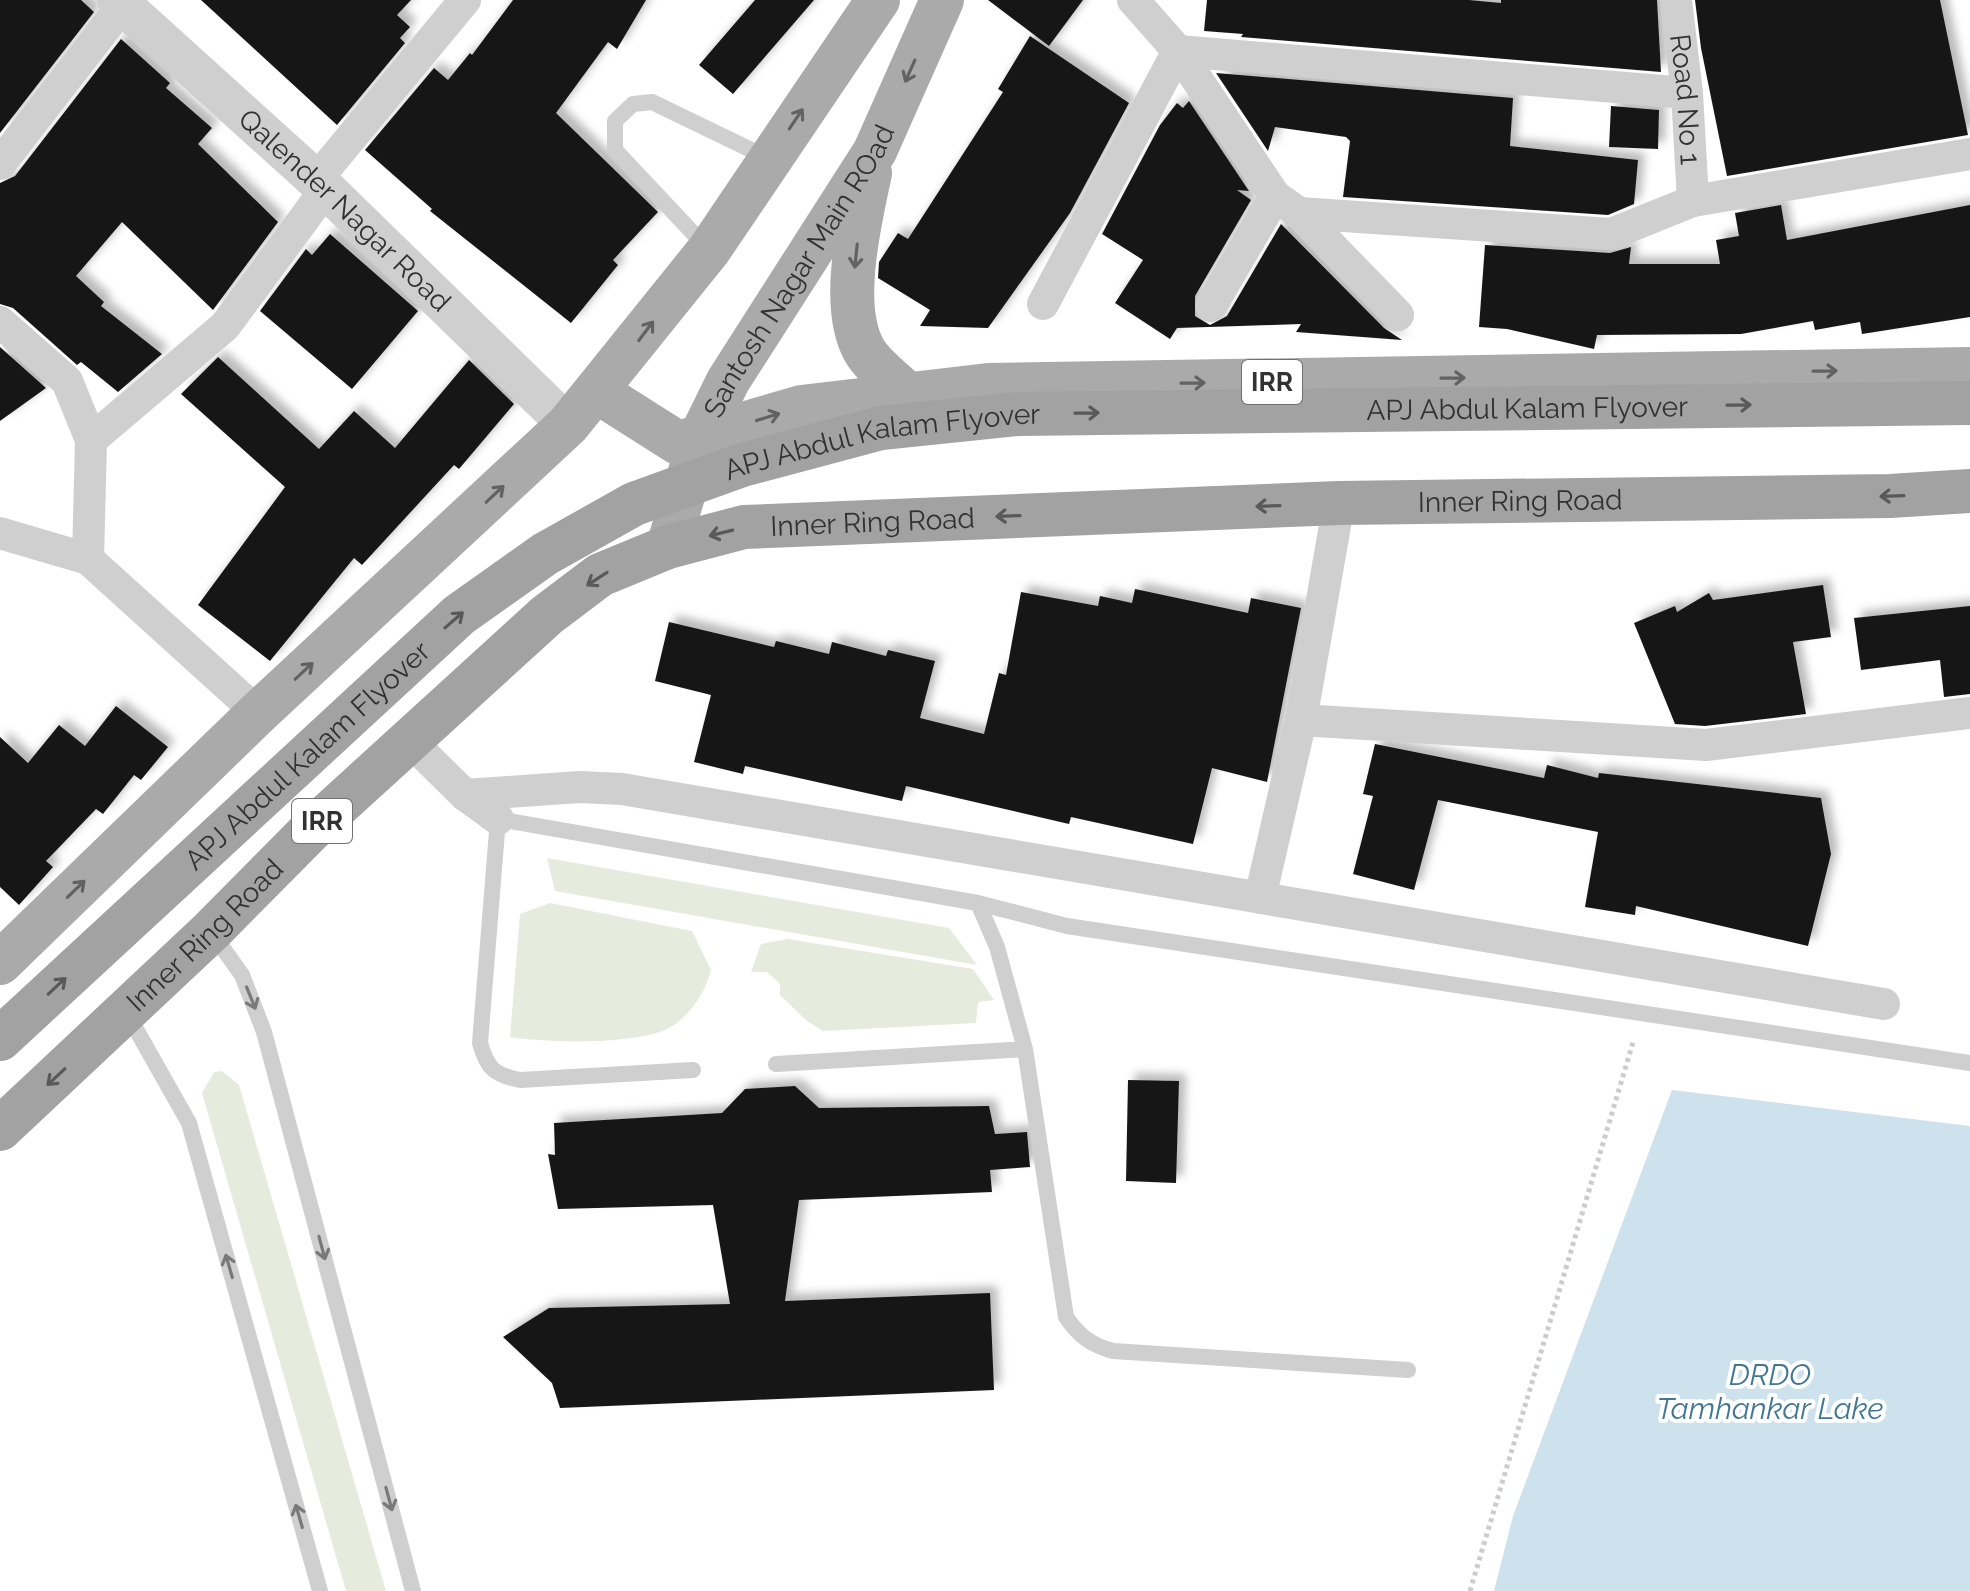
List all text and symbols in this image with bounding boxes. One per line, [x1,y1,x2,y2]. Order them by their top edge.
street label: Road No 1 [1663,32,1707,166]
one-way arrow [902,59,917,83]
street label: Qalender Nagar Road [232,102,457,318]
one-way arrow [788,109,805,131]
street label: Santosh Nagar Main ROad [697,120,901,423]
one-way arrow [849,242,864,268]
one-way arrow [638,321,655,343]
road number: IRR [1242,360,1302,404]
one-way arrow [1811,363,1838,379]
one-way arrow [1439,370,1466,385]
one-way arrow [1179,375,1206,391]
street label: APJ Abdul Kalam Flyover [1366,390,1688,427]
street label: APJ Abdul Kalam Flyover [720,398,1040,487]
one-way arrow [1725,398,1752,413]
one-way arrow [1073,405,1100,421]
one-way arrow [754,409,780,424]
street label: Inner Ring Road [1418,483,1623,519]
one-way arrow [484,485,504,503]
one-way arrow [1879,488,1906,503]
one-way arrow [1255,499,1282,514]
street label: Inner Ring Road [770,502,976,543]
one-way arrow [995,509,1022,524]
one-way arrow [709,526,735,541]
one-way arrow [586,570,608,587]
one-way arrow [443,611,464,629]
street label: APJ Abdul Kalam Flyover [178,634,437,877]
one-way arrow [294,661,314,680]
road number: IRR [292,799,352,843]
street label: Inner Ring Road [120,852,290,1018]
one-way arrow [66,880,86,899]
one-way arrow [47,978,67,996]
one-way arrow [245,985,259,1010]
one-way arrow [46,1067,66,1086]
one-way arrow [315,1234,330,1260]
one-way arrow [221,1253,236,1279]
water label: DRDO Tamhankar Lake [1656,1357,1884,1426]
one-way arrow [382,1485,397,1511]
one-way arrow [291,1503,306,1529]

